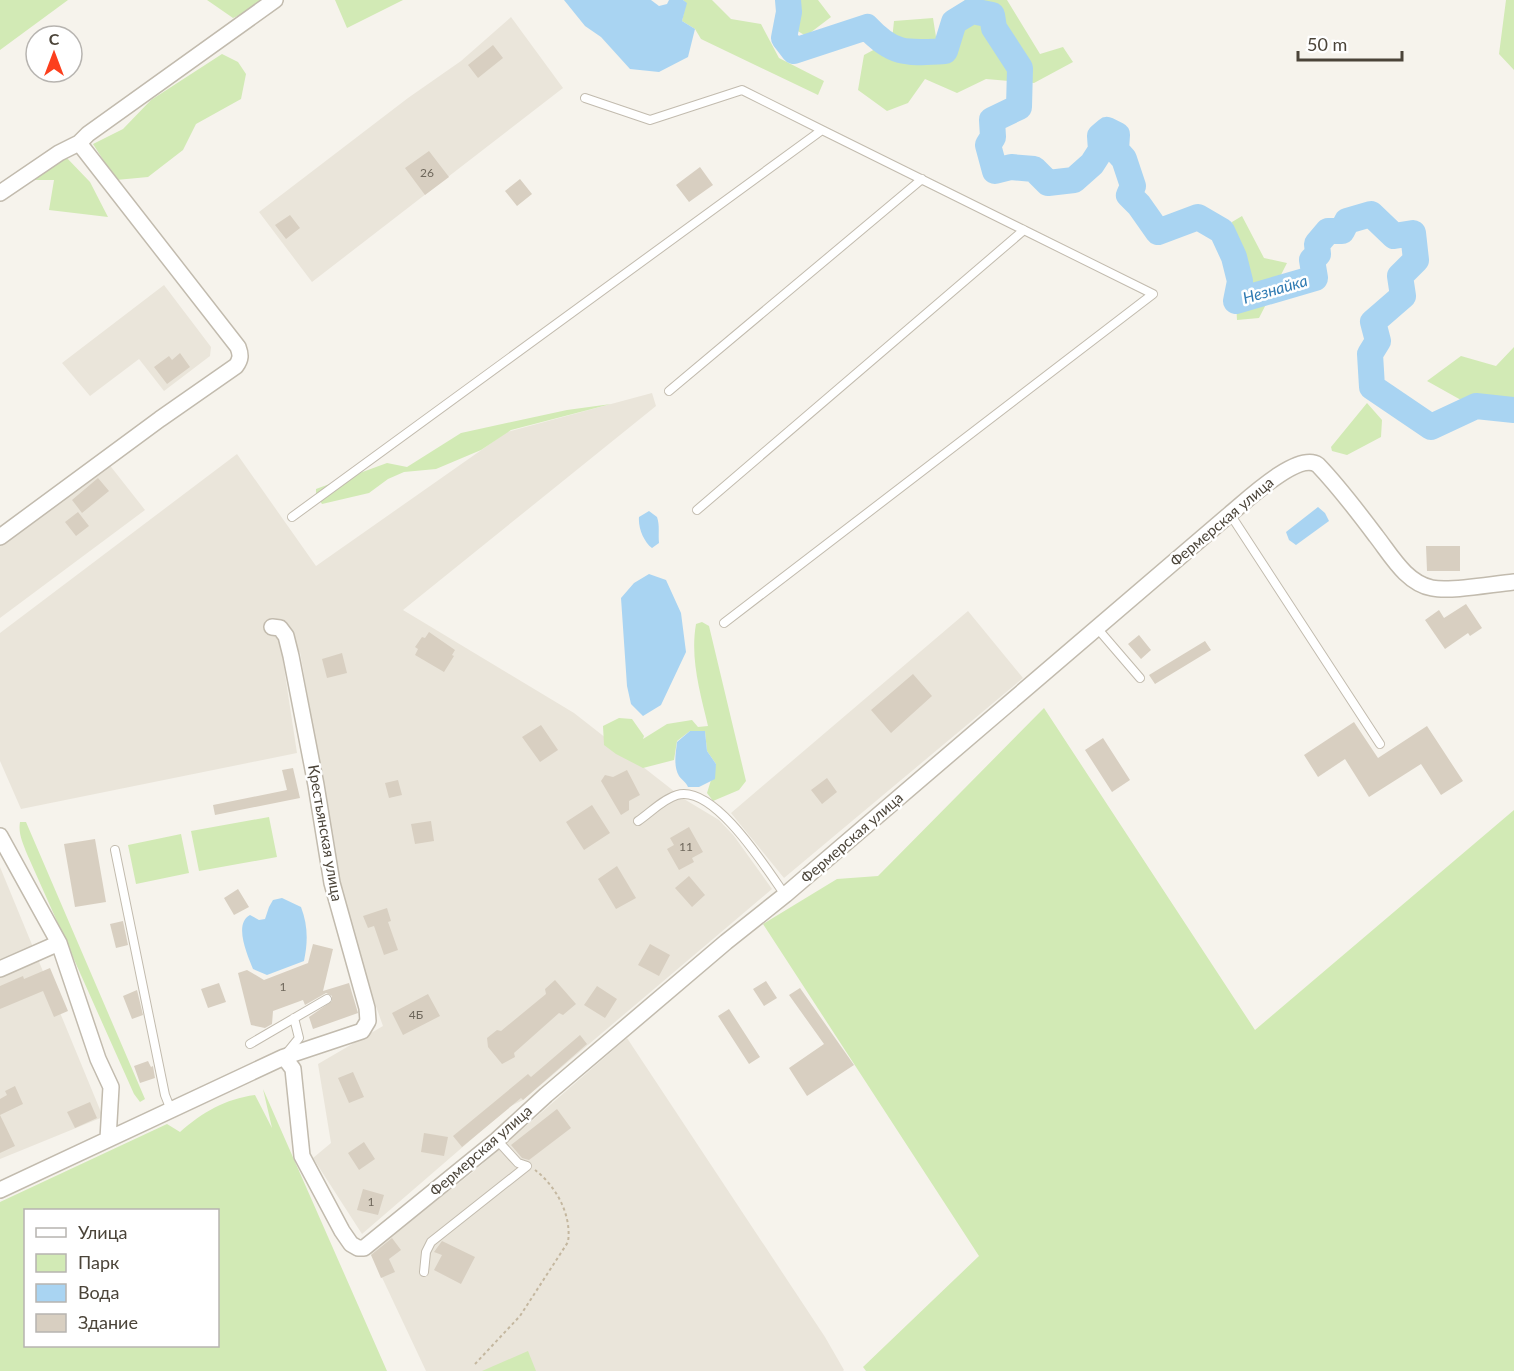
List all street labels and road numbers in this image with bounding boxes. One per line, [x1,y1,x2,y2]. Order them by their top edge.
street label: Фермерская улица [1166,473,1277,570]
street label: Крестьянская улица [305,763,347,903]
street label: Фермерская улица [797,788,906,887]
street label: Фермерская улица [426,1101,535,1200]

